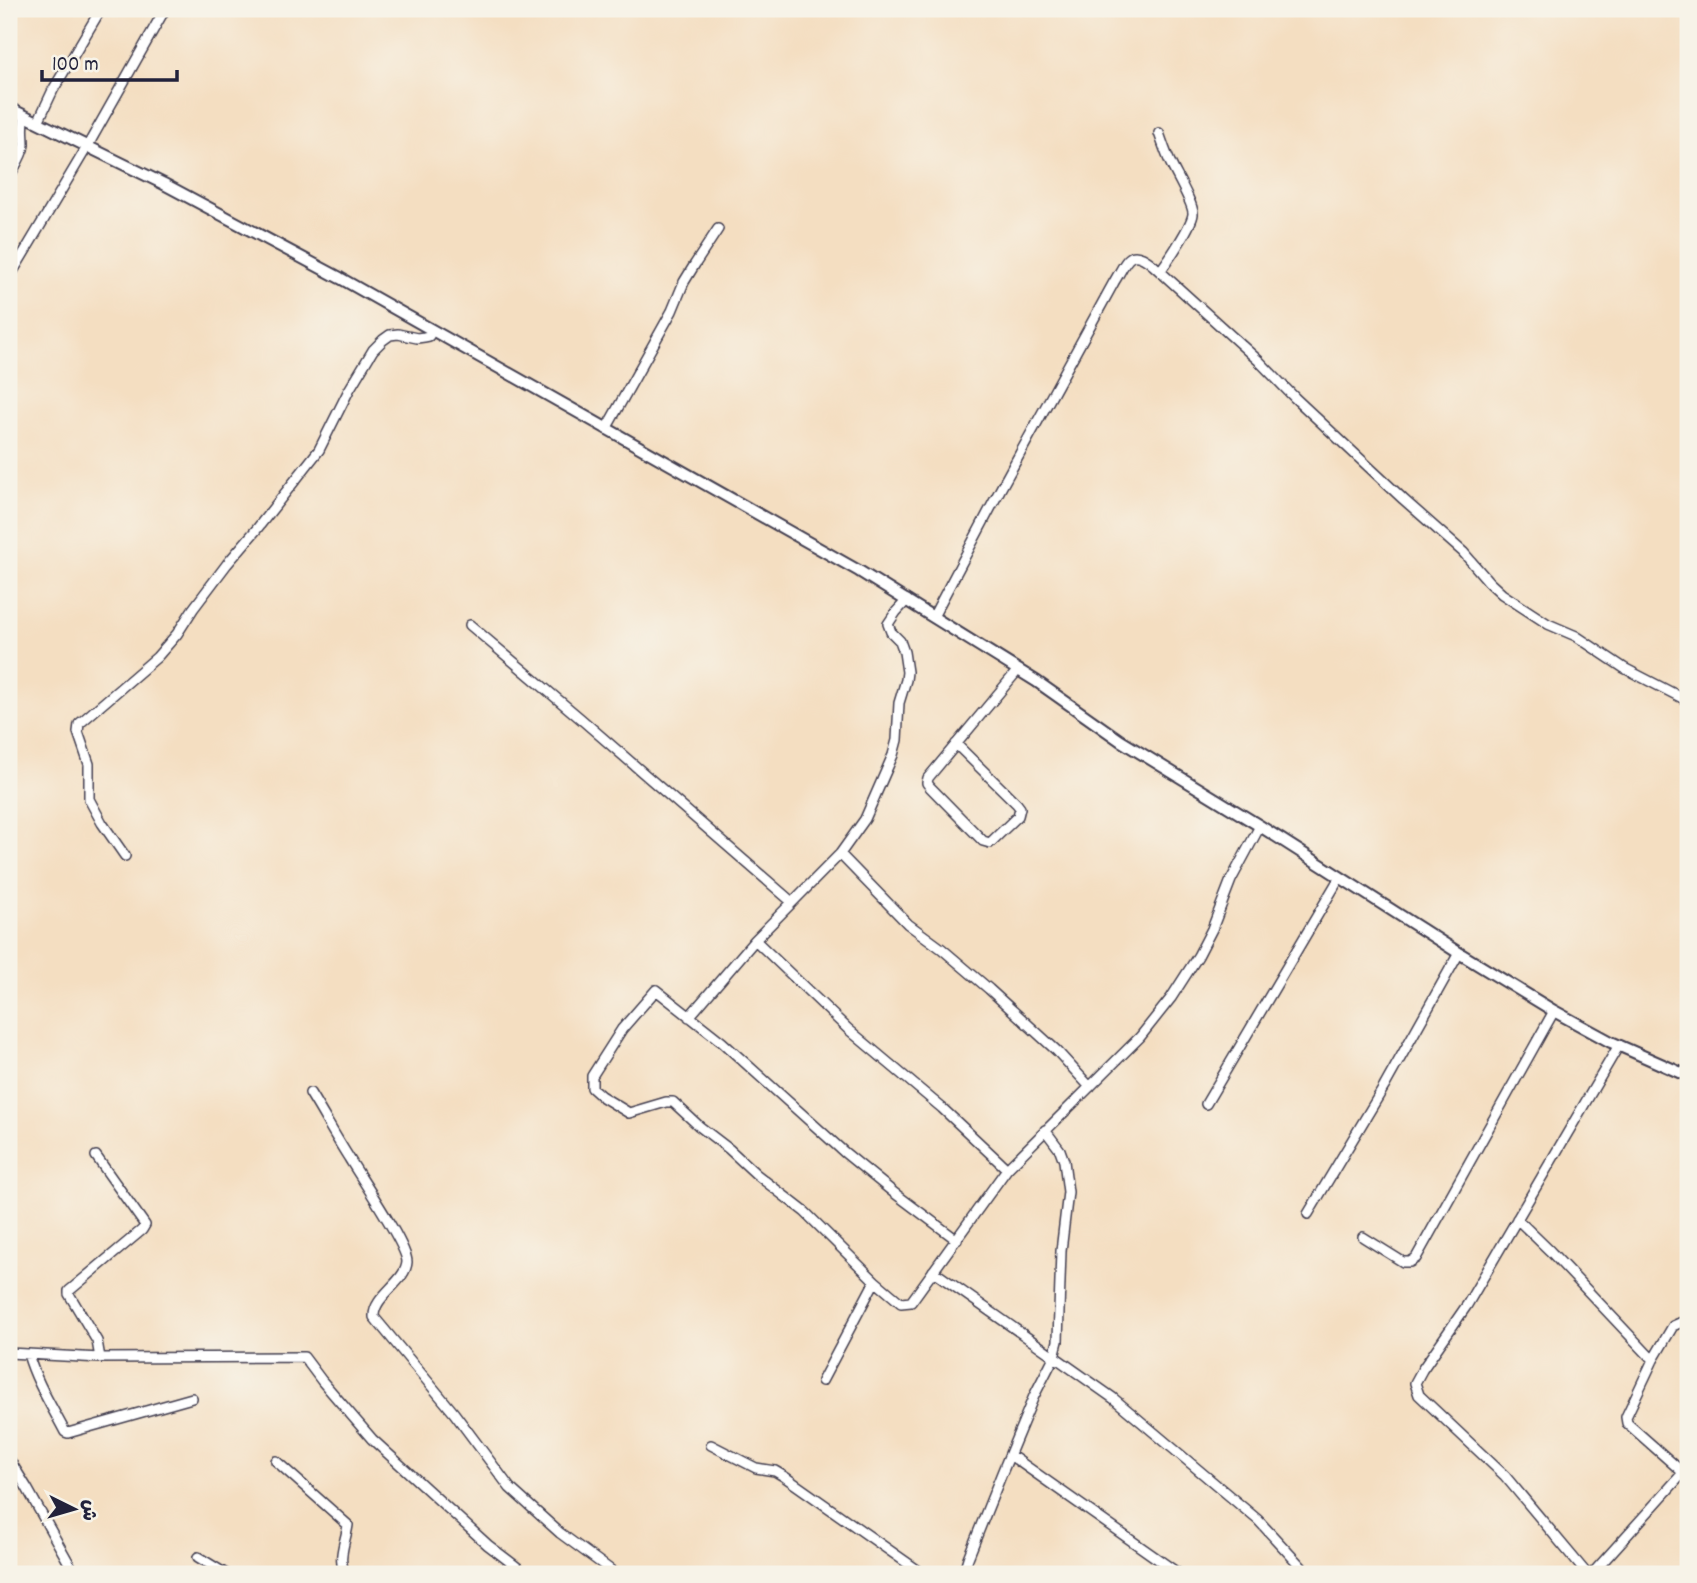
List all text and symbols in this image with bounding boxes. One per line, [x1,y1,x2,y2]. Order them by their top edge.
scale bar [42,38,177,82]
text: 100 m [52,51,99,81]
north arrow [38,1474,108,1544]
text: ش [73,1499,102,1522]

